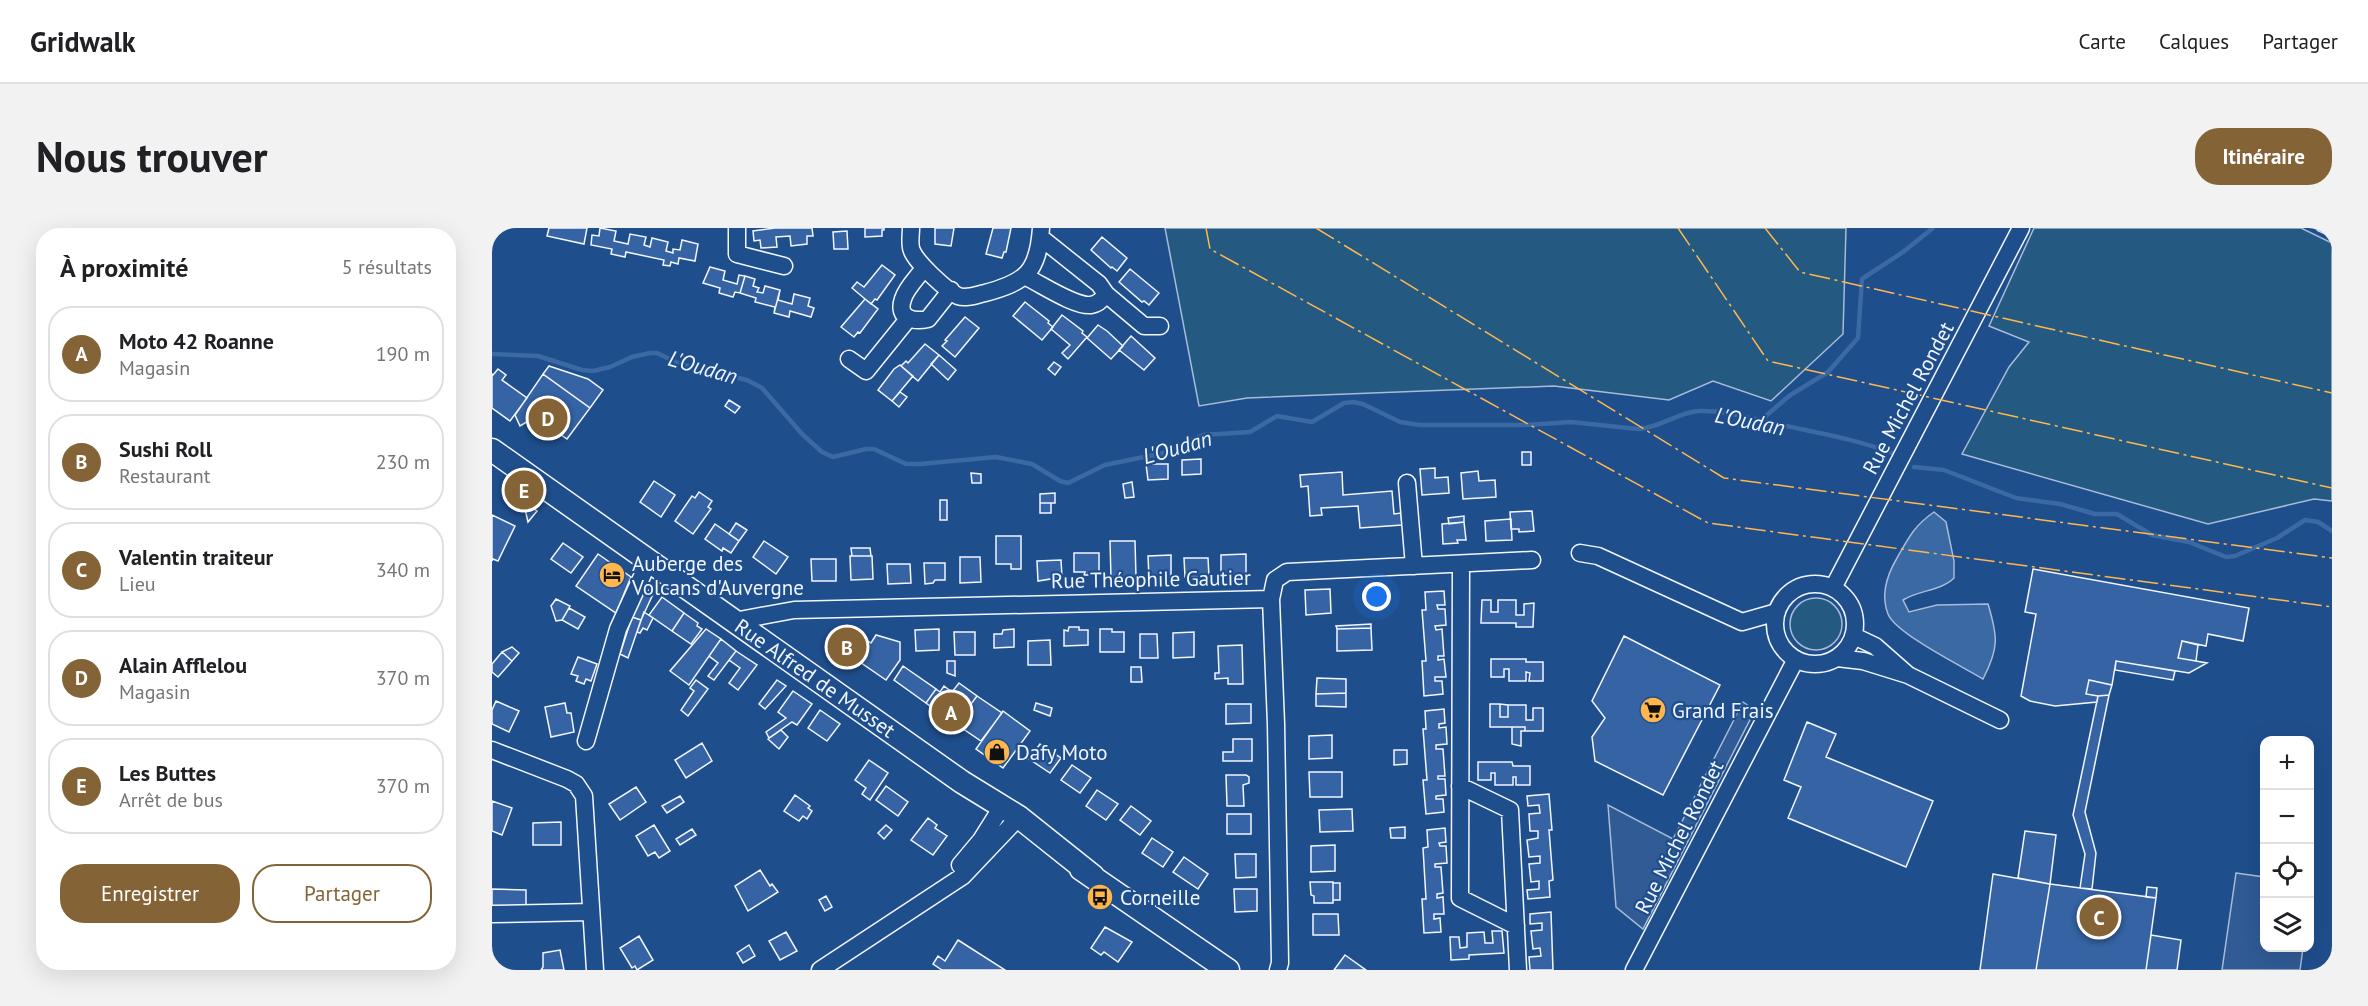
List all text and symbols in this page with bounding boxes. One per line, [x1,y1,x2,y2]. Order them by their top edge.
text: Gridwalk [30,23,136,60]
text: Carte [2079,28,2126,55]
text: Calques [2159,28,2229,55]
text: Partager [2262,28,2338,55]
button: Itinéraire [2195,128,2332,185]
text: Nous trouver [36,129,267,184]
text: À proximité [60,251,188,284]
text: 5 résultats [342,254,432,280]
street label: Rue Michel Rondet [1856,317,1960,479]
text: Moto 42 Roanne [119,327,274,355]
text: A [75,341,88,367]
text: 190 m [376,341,430,367]
water label: L'Oudan [665,344,741,390]
text: Magasin [119,355,190,381]
pin: D [528,396,568,441]
water label: L'Oudan [1713,401,1787,441]
water label: L'Oudan [1139,424,1215,470]
text: Sushi Roll [119,435,212,463]
text: B [76,449,87,475]
text: 230 m [376,449,430,475]
text: Restaurant [119,463,210,489]
pin: E [504,468,543,512]
text: Valentin traiteur [119,543,273,571]
place label: Auberge des Volcans d'Auvergne [631,550,804,601]
text: C [76,557,87,583]
text: 340 m [376,557,430,583]
hotel icon: Auberge des Volcans d'Auvergne [597,560,627,590]
street label: Rue Théophile Gautier [1051,564,1251,594]
text: Lieu [119,571,156,597]
your location [1362,582,1391,611]
street label: Rue Alfred de Musset [729,612,901,744]
pin: B [828,624,866,670]
text: Alain Afflelou [119,651,247,679]
text: D [75,665,88,691]
text: 370 m [376,665,430,691]
text: Magasin [119,679,190,705]
pin: A [932,690,970,734]
supermarket icon: Grand Frais [1638,695,1668,725]
place label: Grand Frais [1672,697,1774,724]
map controls [2260,736,2314,952]
button: + [2260,736,2314,790]
shop icon: Dafy Moto [982,737,1012,767]
place label: Dafy Moto [1016,739,1108,766]
street label: Rue Michel Rondet [1629,756,1729,918]
text: Les Buttes [119,759,216,787]
text: E [76,773,87,799]
text: 370 m [376,773,430,799]
text: Arrêt de bus [119,787,223,813]
button: − [2260,790,2314,844]
button: locate [2260,844,2314,898]
button: Enregistrer [60,864,240,923]
button: Partager [252,864,432,923]
bus stop icon: Corneille [1085,882,1115,912]
place label: Corneille [1120,884,1200,911]
pin: C [2080,894,2118,940]
button: layers [2260,898,2314,952]

